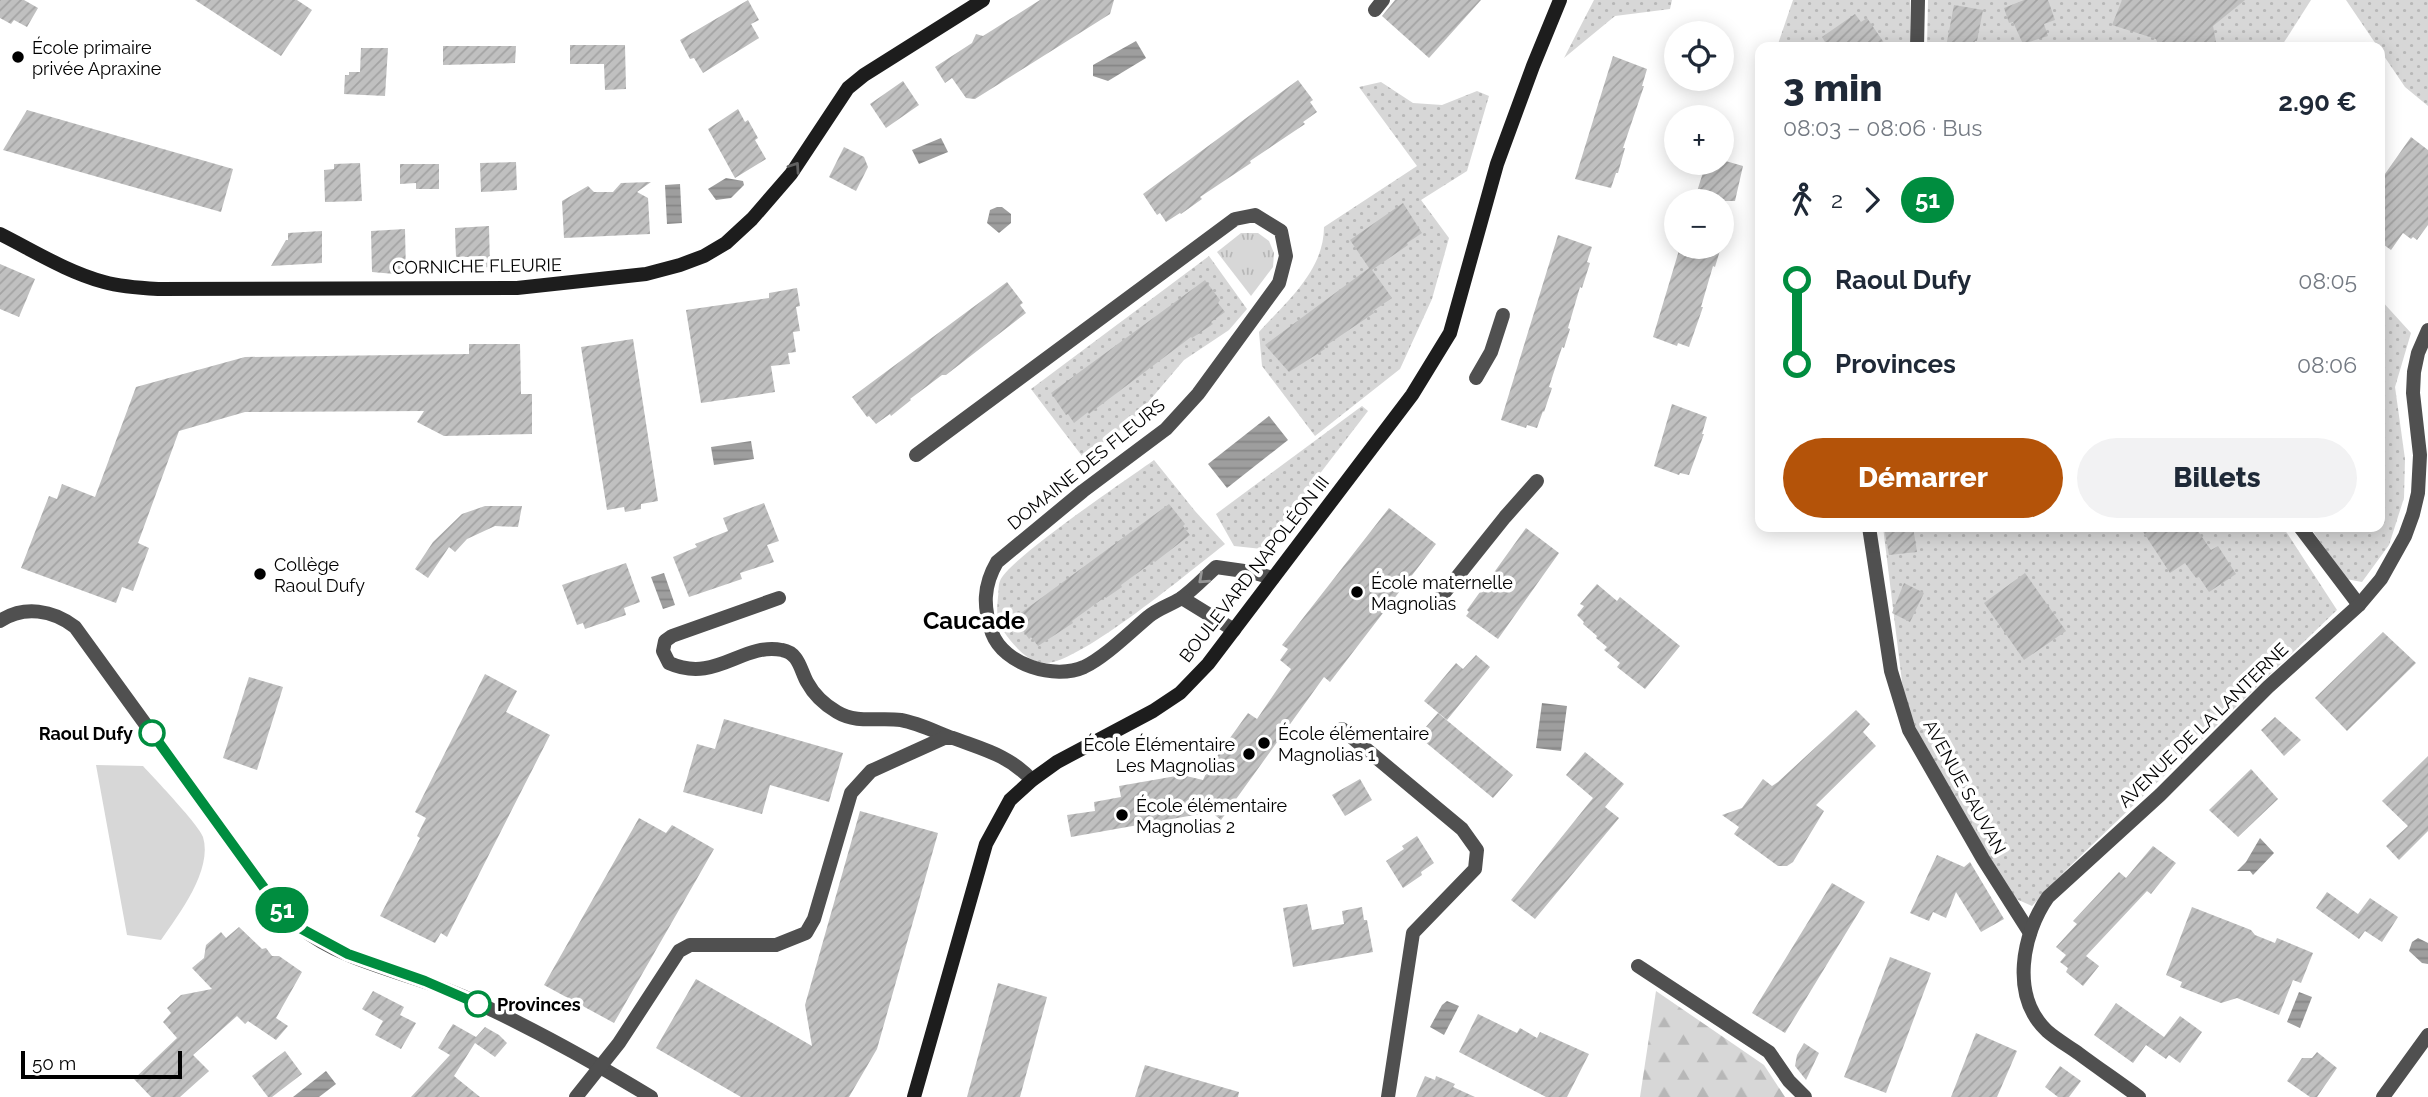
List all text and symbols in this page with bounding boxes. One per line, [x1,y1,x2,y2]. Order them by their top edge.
map controls [1664,21,1734,259]
button: locate [1664,21,1734,91]
place label: École primaire privée Apraxine [32,36,162,79]
marker: École primaire privée Apraxine [10,49,26,65]
text: 3 min [1783,65,1883,110]
text: 2.90 € [2278,87,2357,117]
button: + [1664,105,1734,175]
text: 08:03 – 08:06 · Bus [1783,114,1982,141]
one-way arrow [787,161,800,174]
icon: walk [1783,181,1821,219]
icon: forward [1853,181,1891,219]
text: 51 [1915,185,1940,214]
text: 2 [1831,186,1843,213]
button: − [1664,189,1734,259]
street label: CORNICHE FLEURIE [392,254,562,278]
text: Raoul Dufy [1835,265,1971,295]
text: 08:05 [2298,267,2357,294]
text: Provinces [1835,349,1956,379]
text: 08:06 [2297,351,2357,378]
street label: DOMAINE DES FLEURS [1003,394,1169,534]
button: Démarrer [1783,438,2063,518]
button: Billets [2077,438,2357,518]
street label: BOULEVARD NAPOLÉON III [1174,471,1333,666]
place label: Collège Raoul Dufy [274,554,365,596]
marker: Collège Raoul Dufy [252,566,268,582]
one-way arrow [1198,571,1211,583]
place label: École maternelle Magnolias [1371,571,1513,614]
marker: École maternelle Magnolias [1349,584,1365,600]
district label: Caucade [923,606,1025,635]
street label: AVENUE DE LA LANTERNE [2114,638,2292,812]
street label: AVENUE SAUVAN [1919,716,2011,858]
marker: Raoul Dufy [139,720,165,746]
place label: École élémentaire Magnolias 1 [1278,722,1430,765]
place label: Raoul Dufy [39,723,133,744]
place label: École Élémentaire Les Magnolias [1083,733,1235,776]
marker: École élémentaire Magnolias 1 [1256,735,1272,751]
marker: École Élémentaire Les Magnolias [1241,746,1257,762]
place label: École élémentaire Magnolias 2 [1136,794,1288,837]
marker: École élémentaire Magnolias 2 [1114,807,1130,823]
line badge: 51 [250,887,314,933]
text: 51 [269,895,295,924]
marker: Provinces [465,991,491,1017]
place label: Provinces [497,994,581,1015]
scale bar [21,1048,182,1080]
text: 50 m [32,1052,76,1074]

